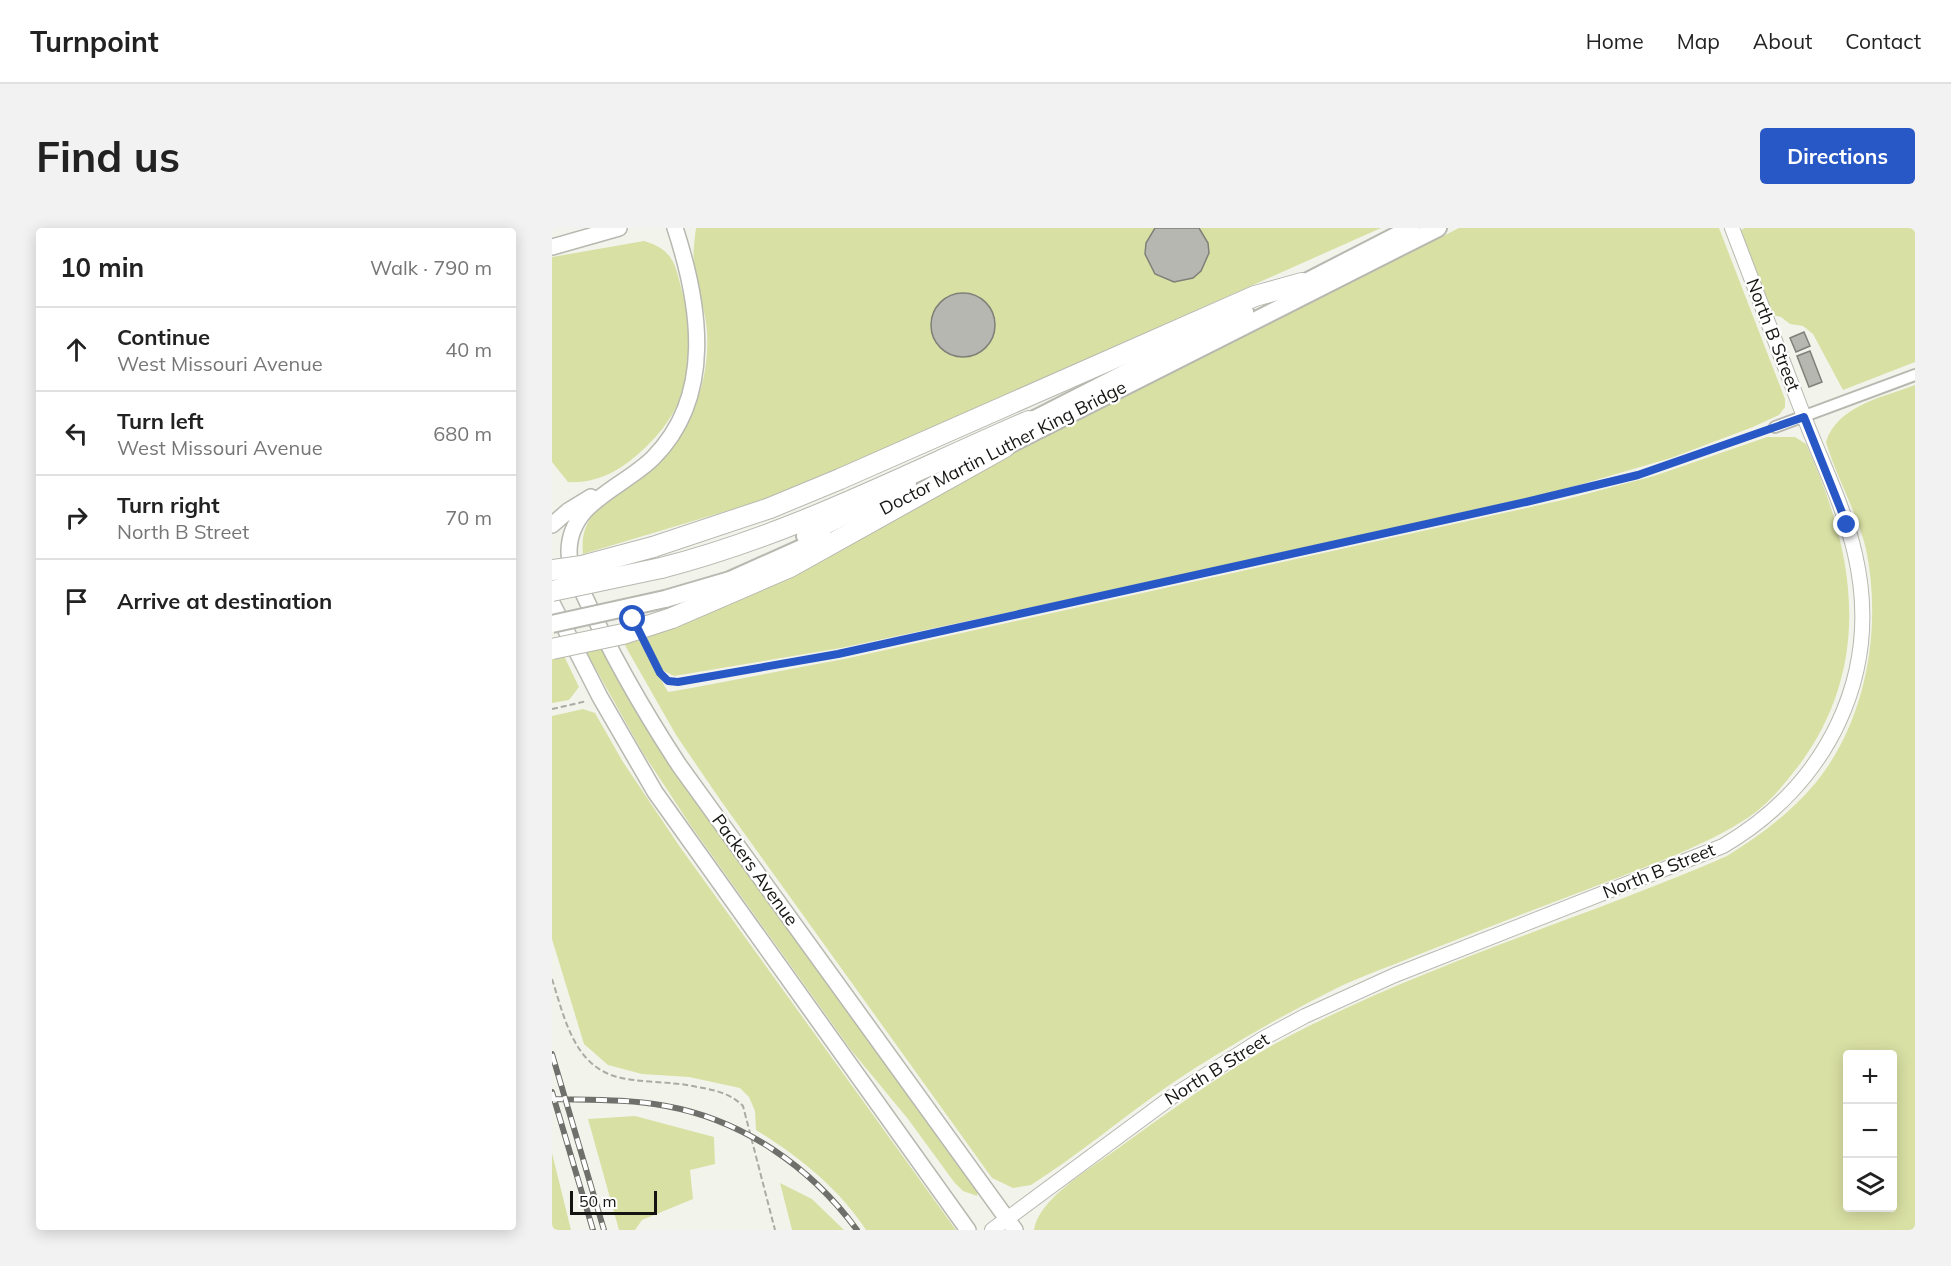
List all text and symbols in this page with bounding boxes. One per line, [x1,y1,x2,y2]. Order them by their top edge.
text: Turnpoint [30,24,159,59]
text: Home [1586,28,1644,54]
text: Map [1677,28,1720,54]
text: About [1753,28,1812,54]
text: Contact [1845,28,1921,54]
button: Directions [1760,128,1915,184]
text: Find us [36,130,180,183]
text: 10 min [60,251,144,284]
text: Walk · 790 m [370,255,492,280]
street label: North B Street [1741,275,1806,394]
text: Continue [117,323,210,351]
icon: ahead [60,333,93,366]
text: 40 m [445,337,492,362]
text: West Missouri Avenue [117,351,323,376]
street label: Doctor Martin Luther King Bridge [876,375,1130,520]
text: Turn left [117,407,204,435]
icon: left [60,417,93,450]
text: 680 m [433,421,492,446]
text: West Missouri Avenue [117,435,323,460]
text: Turn right [117,491,220,519]
icon: right [60,501,93,534]
text: 70 m [445,505,492,530]
route end [1833,511,1859,537]
text: North B Street [117,519,249,544]
icon: arrive [60,585,93,618]
text: Arrive at destination [117,587,332,615]
route start [619,605,645,631]
street label: Packers Avenue [707,809,804,930]
street label: North B Street [1599,838,1718,903]
street label: North B Street [1160,1027,1273,1110]
map controls [1843,1050,1897,1212]
button: + [1843,1050,1897,1104]
button: − [1843,1104,1897,1158]
button: layers [1843,1158,1897,1212]
scale bar [570,1188,657,1216]
text: 50 m [579,1191,616,1211]

